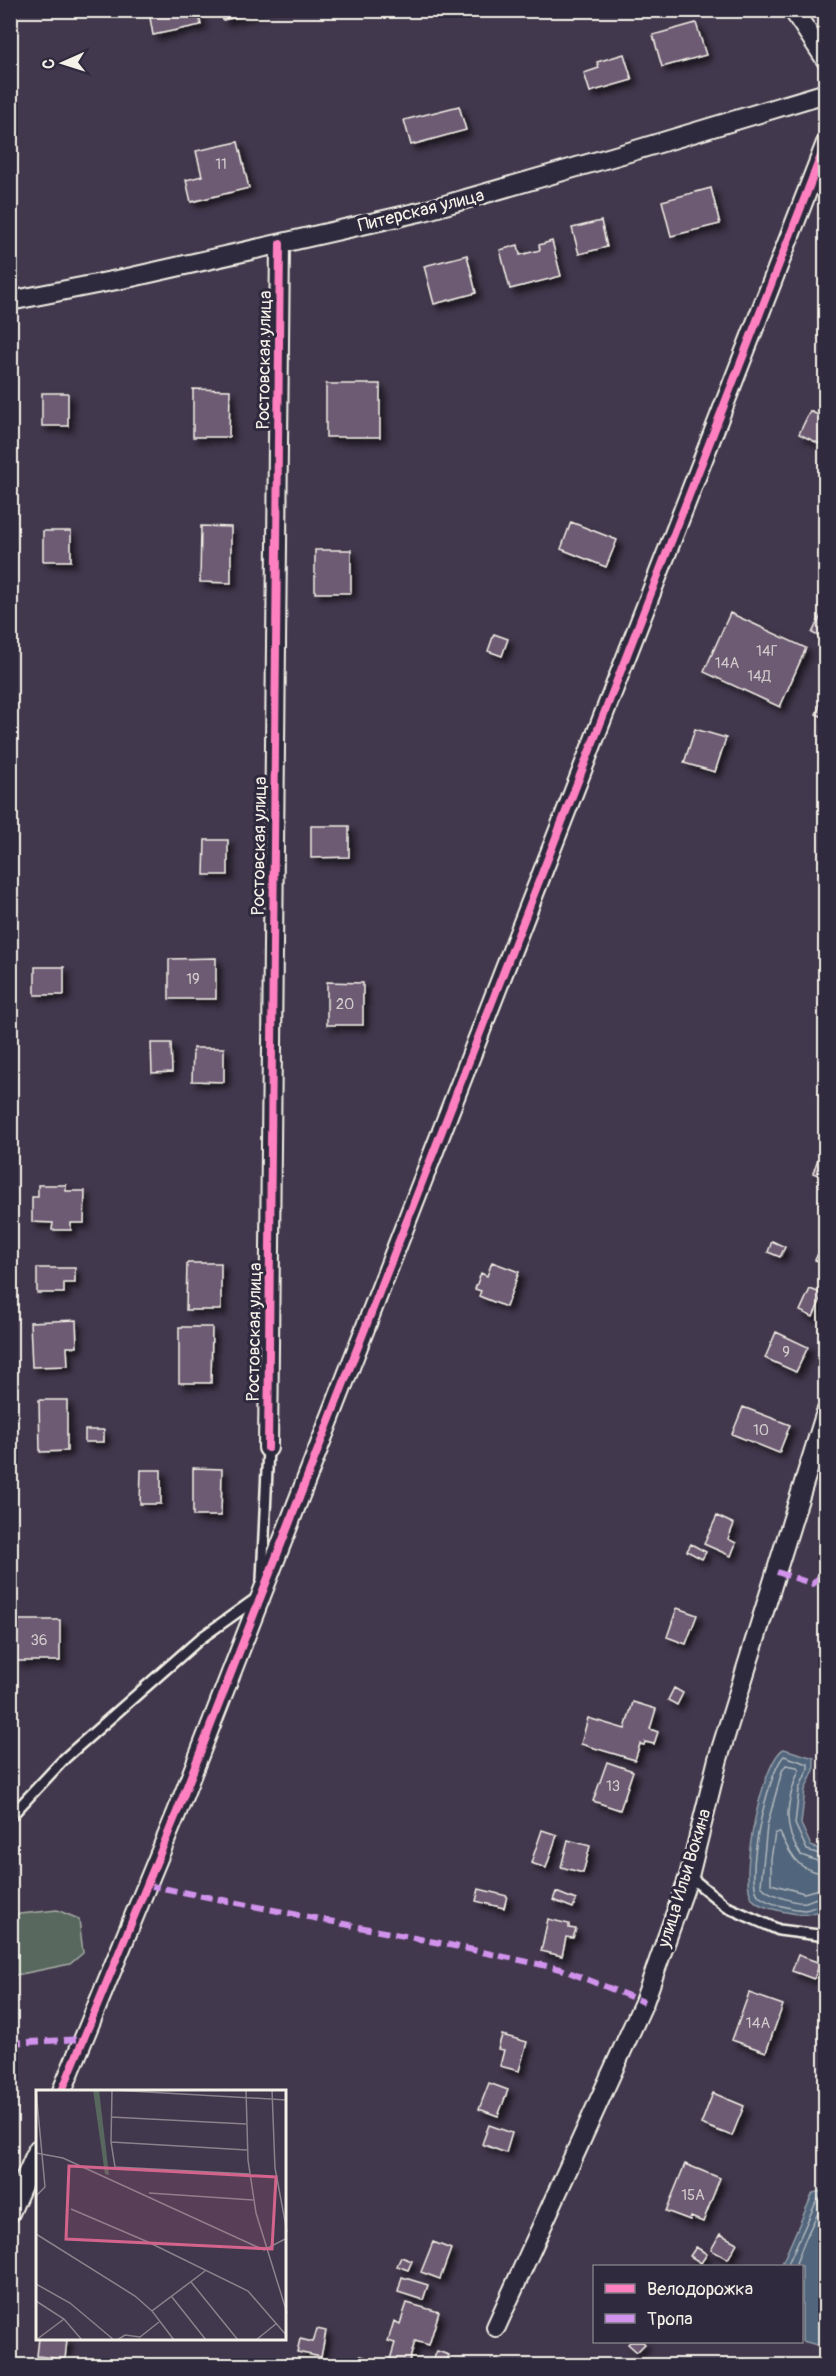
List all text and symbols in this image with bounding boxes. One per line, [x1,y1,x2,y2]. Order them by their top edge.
north arrow [33,33,93,93]
text: С [39,58,59,69]
house number: 11 [215,155,227,174]
street label: Питерская улица [356,184,487,237]
street label: Ростовская улица [252,290,277,430]
house number: 14Г [756,642,778,661]
house number: 14А [715,654,739,673]
house number: 14Д [747,667,772,686]
street label: Ростовская улица [247,776,272,916]
house number: 19 [186,970,200,989]
house number: 20 [336,995,354,1014]
street label: Ростовская улица [242,1262,267,1402]
house number: 9 [782,1343,790,1362]
house number: 10 [753,1421,769,1440]
house number: 36 [30,1631,48,1650]
house number: 13 [606,1777,620,1796]
street label: улица Ильи Вокина [652,1806,716,1951]
house number: 14А [746,2014,770,2033]
inset map [36,2090,286,2340]
house number: 15А [681,2186,705,2205]
legend [593,2265,803,2343]
text: Велодорожка [647,2278,753,2301]
text: Тропа [647,2308,693,2331]

